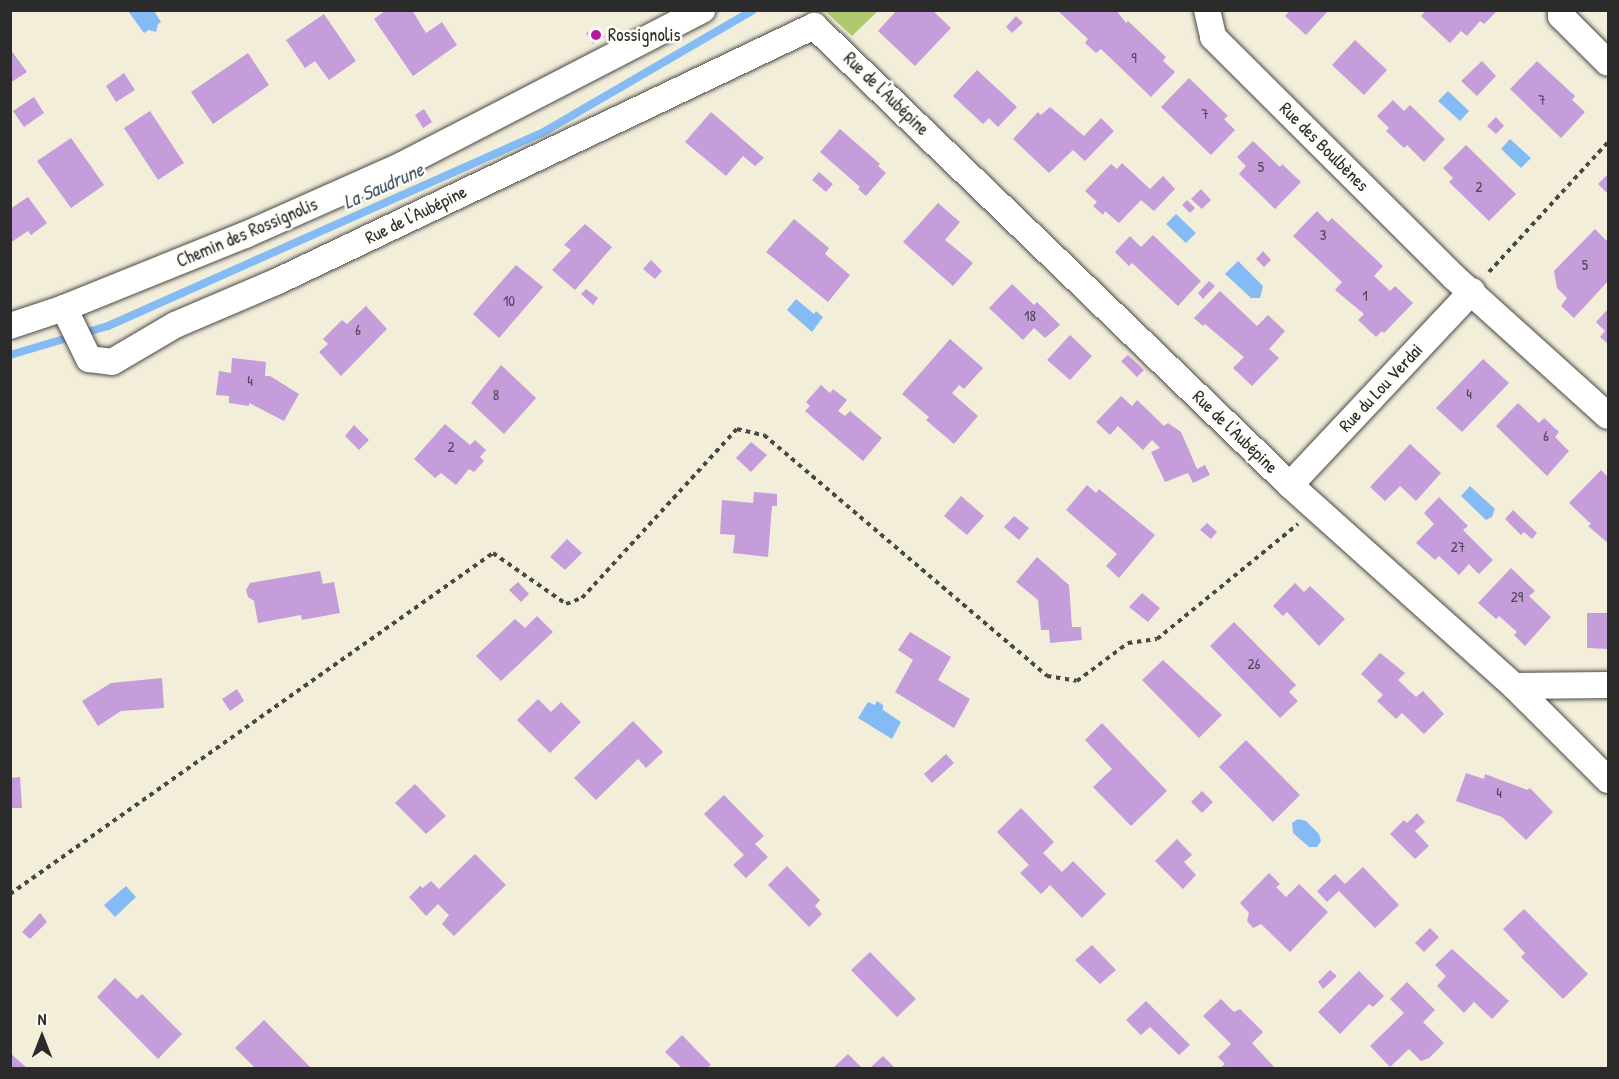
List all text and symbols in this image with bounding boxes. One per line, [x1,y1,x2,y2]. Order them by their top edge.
place label: Rossignolis [608,24,680,46]
marker: Rossignolis [589,28,603,42]
street label: Rue de l'Aubépine [839,48,933,140]
house number: 9 [1131,49,1137,67]
house number: 7 [1538,91,1546,109]
street label: Rue des Boulbènes [1275,98,1373,196]
house number: 7 [1201,105,1209,123]
water label: La Saudrune [339,157,427,213]
house number: 5 [1258,158,1264,176]
house number: 2 [1475,178,1483,196]
street label: Rue de l'Aubépine [362,181,470,249]
street label: Chemin des Rossignolis [173,194,321,272]
house number: 3 [1320,226,1326,244]
house number: 5 [1582,256,1588,274]
house number: 1 [1362,287,1368,305]
house number: 10 [503,292,515,310]
house number: 18 [1024,307,1036,325]
house number: 6 [355,321,361,339]
street label: Rue du Lou Verdai [1335,339,1427,437]
house number: 4 [247,372,253,390]
house number: 4 [1466,385,1472,403]
house number: 8 [493,386,499,404]
street label: Rue de l'Aubépine [1188,386,1282,478]
house number: 6 [1543,427,1549,445]
house number: 2 [447,438,455,456]
house number: 27 [1451,538,1465,556]
house number: 29 [1511,588,1523,606]
house number: 26 [1247,655,1261,673]
house number: 4 [1496,784,1502,802]
north arrow [12,1007,72,1067]
text: N [38,1008,46,1030]

